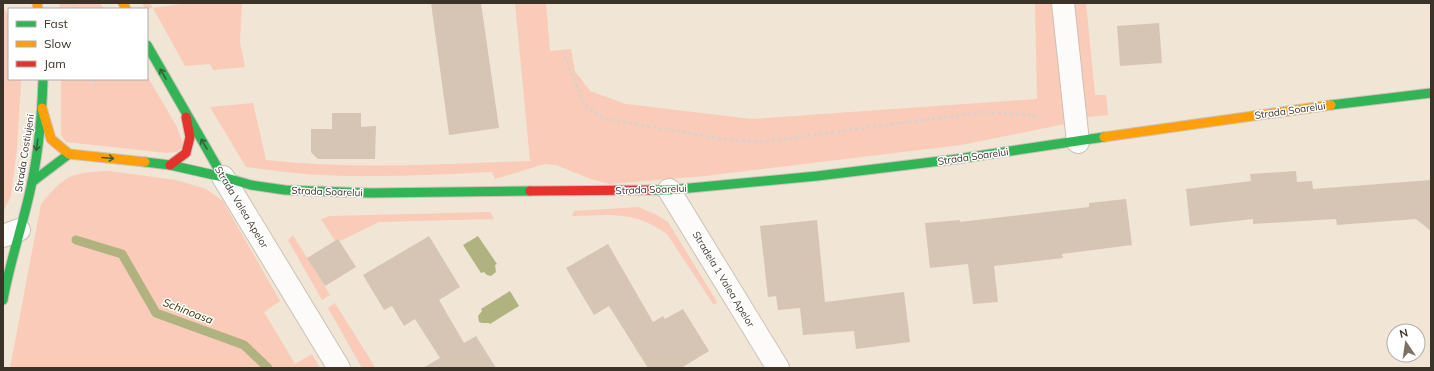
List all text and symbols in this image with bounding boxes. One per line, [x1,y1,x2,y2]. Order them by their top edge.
legend [8,8,148,80]
text: Fast [44,16,68,31]
text: Slow [44,36,72,51]
text: Jam [44,56,66,71]
one-way arrow [159,68,167,80]
street label: Strada Soarelui [1254,99,1326,122]
street label: Strada Costiujeni [12,113,37,193]
one-way arrow [33,138,41,151]
one-way arrow [199,138,207,150]
street label: Strada Soarelui [937,145,1009,168]
one-way arrow [101,154,114,162]
street label: Strada Valea Apelor [212,164,271,251]
street label: Strada Soarelui [615,182,687,197]
street label: Strada Soarelui [291,184,363,199]
street label: Stradela 1 Valea Apelor [690,229,758,330]
water label: Schinoasa [161,295,216,327]
north arrow [1386,323,1426,363]
text: N [1398,326,1409,341]

